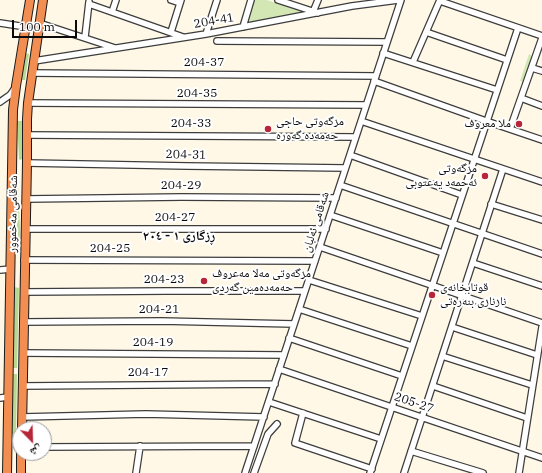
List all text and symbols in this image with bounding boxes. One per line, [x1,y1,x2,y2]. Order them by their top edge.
street label: 204-41 [193,10,235,32]
scale bar [14,12,79,38]
text: 100 m [19,19,55,34]
street label: 204-37 [184,56,224,70]
street label: 204-35 [177,87,217,101]
place label: مزگه‌وتی حاجی حه‌مه‌ده‌ گه‌وره [276,115,344,143]
street label: 204-33 [171,117,211,131]
place label: ملا معروف [464,117,511,131]
marker: ملا معروف [514,119,524,129]
marker: مزگه‌وتی حاجی حه‌مه‌ده‌ گه‌وره [263,124,273,134]
street label: 204-31 [166,147,206,163]
place label: مزگەوتی ئەحمەد یەعتوبی [405,162,477,190]
marker: مزگەوتی ئەحمەد یەعتوبی [480,171,490,181]
street label: شەقامی مەخموور [5,175,21,253]
street label: 204-29 [161,179,201,193]
street label: شەقامی ئەلبان [299,190,333,254]
street label: 204-27 [155,211,195,225]
district label: ڕزگاری ١ - ٢٠٤ [143,228,215,244]
street label: 204-25 [90,242,130,256]
place label: مزگەوتی مەلا مەعروف حەمەدەمین گەردی [212,267,311,295]
street label: 204-23 [144,273,184,287]
marker: مزگەوتی مەلا مەعروف حەمەدەمین گەردی [199,276,209,286]
place label: قوتابخانەی نازنازی بنەرەتی [440,281,506,309]
marker: قوتابخانەی نازنازی بنەرەتی [427,290,437,300]
street label: 204-21 [139,303,179,317]
street label: 204-19 [133,336,173,350]
street label: 204-17 [128,366,168,380]
street label: 205-27 [392,390,436,416]
north arrow [12,421,52,461]
text: ش [28,442,44,460]

